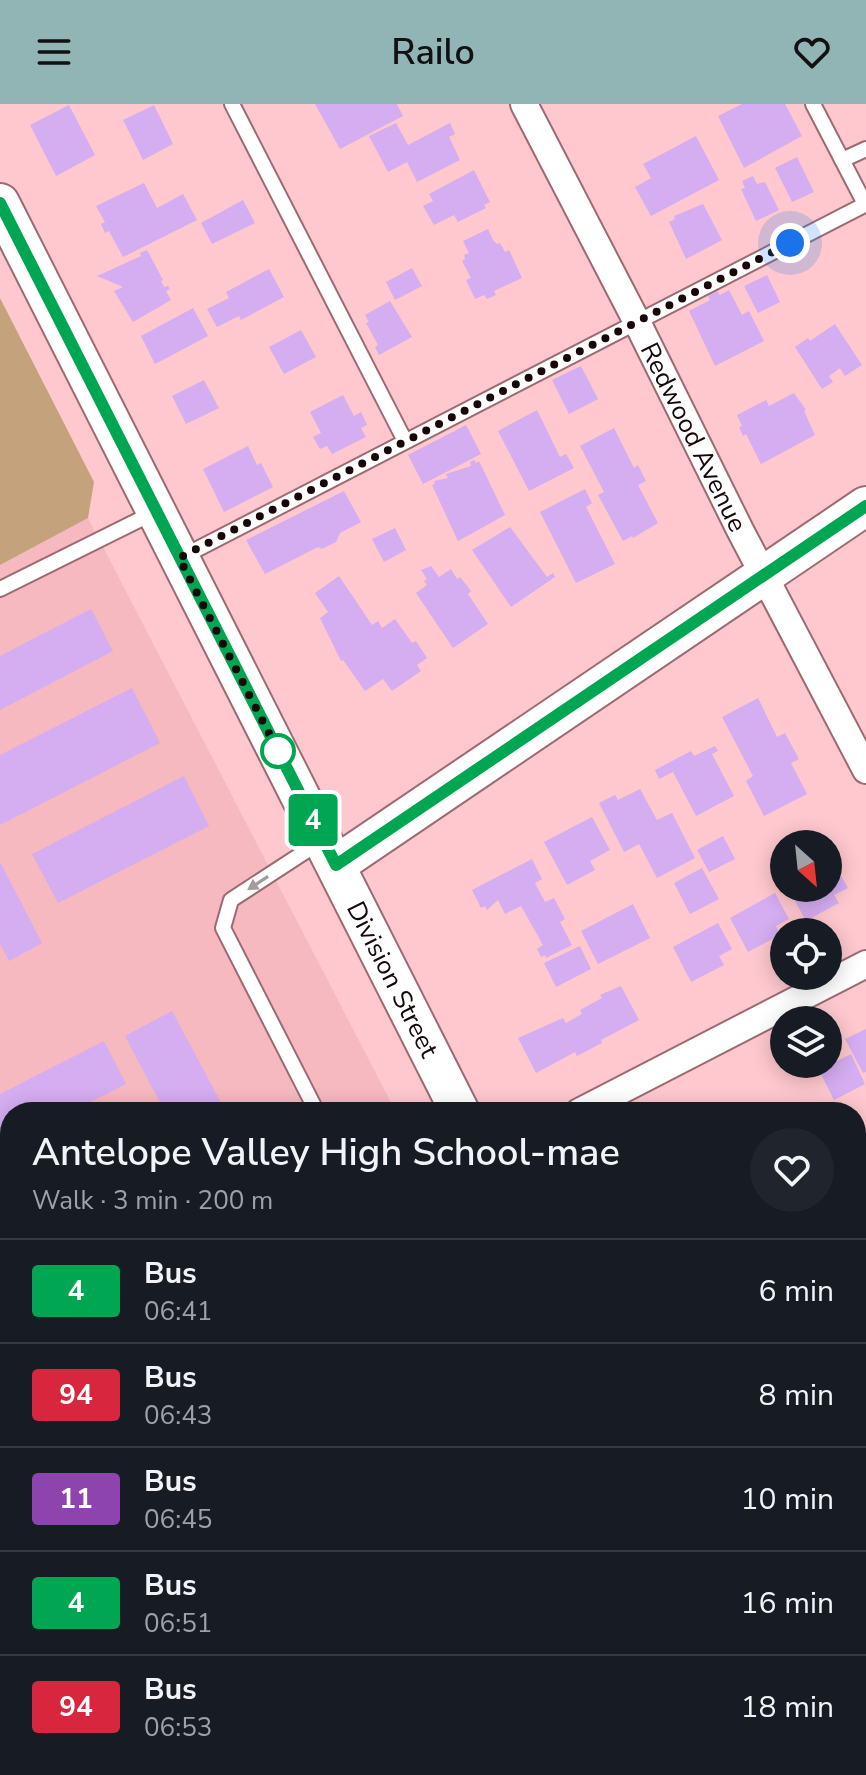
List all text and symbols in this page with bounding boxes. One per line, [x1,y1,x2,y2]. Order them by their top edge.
text: Railo [391,28,475,77]
icon: menu [32,30,76,74]
icon: heart [790,30,834,74]
your location [770,223,810,263]
street label: Redwood Avenue [632,337,756,538]
unlabelled marker [261,734,295,768]
line badge: 4 [287,794,339,846]
text: 4 [305,801,321,839]
north arrow [770,830,842,902]
map controls [770,830,842,1078]
one-way arrow [247,875,269,889]
street label: Division Street [339,895,447,1064]
button: locate [770,918,842,990]
button: layers [770,1006,842,1078]
text: Antelope Valley High School-mae [32,1127,620,1178]
button: heart [750,1128,834,1212]
text: Walk · 3 min · 200 m [32,1183,273,1218]
text: Bus [144,1253,197,1294]
text: 6 min [759,1271,834,1312]
text: 4 [68,1272,84,1310]
text: 06:41 [144,1294,212,1329]
text: Bus [144,1357,197,1398]
text: 8 min [759,1375,834,1416]
text: 94 [59,1376,93,1414]
text: 06:43 [144,1398,212,1433]
text: Bus [144,1461,197,1502]
text: 10 min [741,1479,834,1520]
text: 11 [59,1480,93,1518]
text: 06:45 [144,1502,212,1537]
text: Bus [144,1565,197,1606]
text: 16 min [741,1583,834,1624]
text: 4 [68,1584,84,1622]
text: 06:51 [144,1606,212,1641]
text: Bus [144,1669,197,1710]
text: 18 min [741,1687,834,1728]
text: 94 [59,1688,93,1726]
text: 06:53 [144,1710,212,1745]

